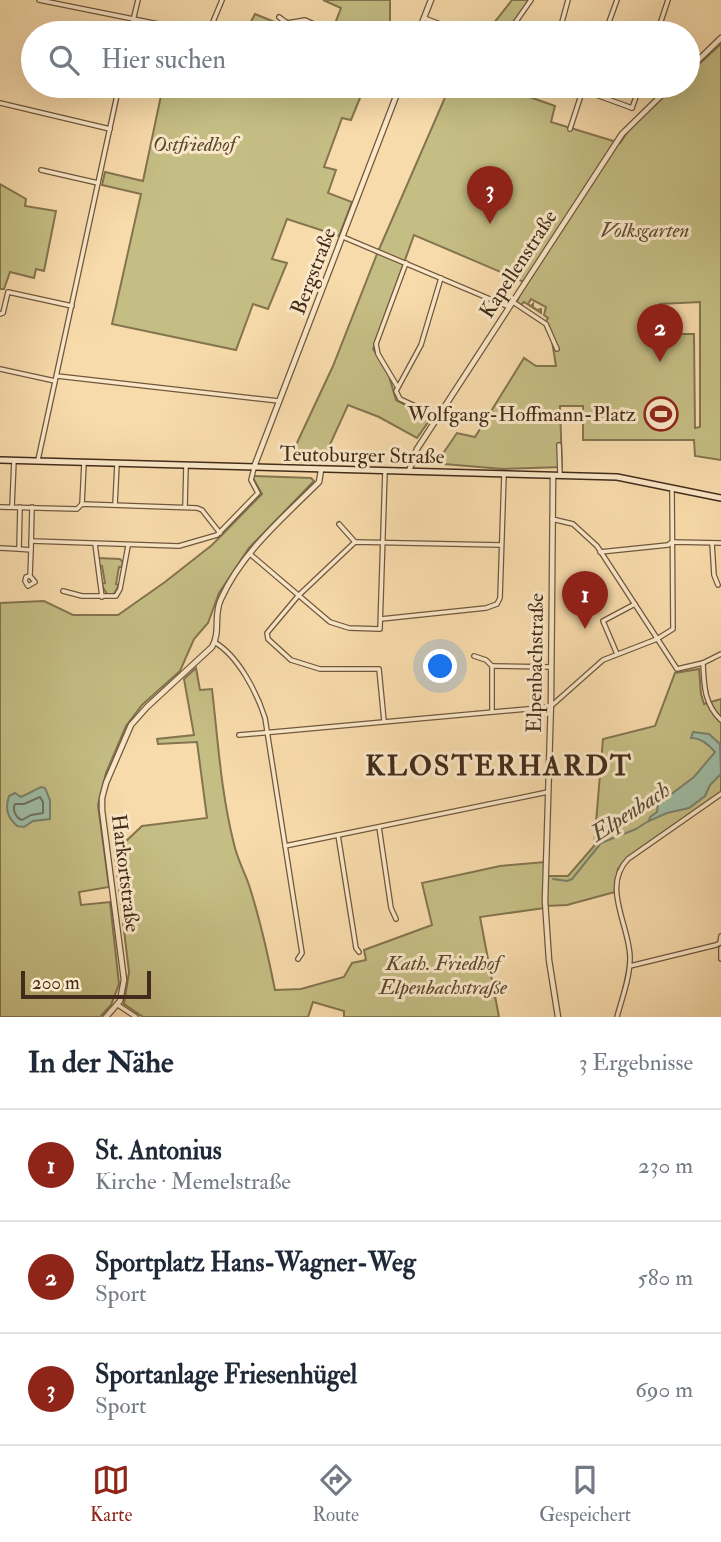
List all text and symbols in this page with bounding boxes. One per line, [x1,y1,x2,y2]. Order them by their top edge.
search box [21,21,700,98]
icon: search [45,41,83,79]
text: Hier suchen [101,44,226,76]
park label: Ostfriedhof [152,131,241,158]
pin: 3 [467,166,513,224]
street label: Kapellenstraße [473,205,564,323]
park label: Volksgarten [601,217,690,244]
street label: Bergstraße [285,224,342,319]
pin: 2 [637,304,683,362]
sports icon: Wolfgang-Hoffmann-Platz [642,395,680,433]
place label: Wolfgang-Hoffmann-Platz [407,401,636,428]
street label: Teutoburger Straße [279,441,445,470]
pin: 1 [562,571,608,629]
street label: Elpenbachstraße [521,593,550,733]
your location [423,649,457,683]
district label: KLOSTERHARDT [365,749,633,784]
water label: Elpenbach [583,775,676,849]
street label: Harkortstraße [105,813,146,934]
park label: Kath. Friedhof Elpenbachstraße [377,950,508,1001]
scale bar [21,968,150,1000]
text: 200 m [32,971,80,995]
text: In der Nähe [28,1044,173,1081]
text: 3 Ergebnisse [579,1048,693,1077]
text: St. Antonius [95,1135,222,1167]
text: 1 [47,1151,55,1180]
text: 230 m [638,1151,693,1180]
text: Kirche · Memelstraße [95,1167,291,1196]
text: Sportplatz Hans-Wagner-Weg [95,1247,416,1279]
text: 2 [45,1263,57,1292]
text: 580 m [638,1263,693,1292]
text: Sport [95,1279,147,1308]
text: Sportanlage Friesenhügel [95,1359,357,1391]
text: 3 [47,1375,55,1404]
text: 690 m [635,1375,693,1404]
text: Sport [95,1391,147,1420]
tab: Karte [90,1461,132,1527]
tab: Route [313,1461,359,1527]
tab: Gespeichert [539,1461,631,1527]

